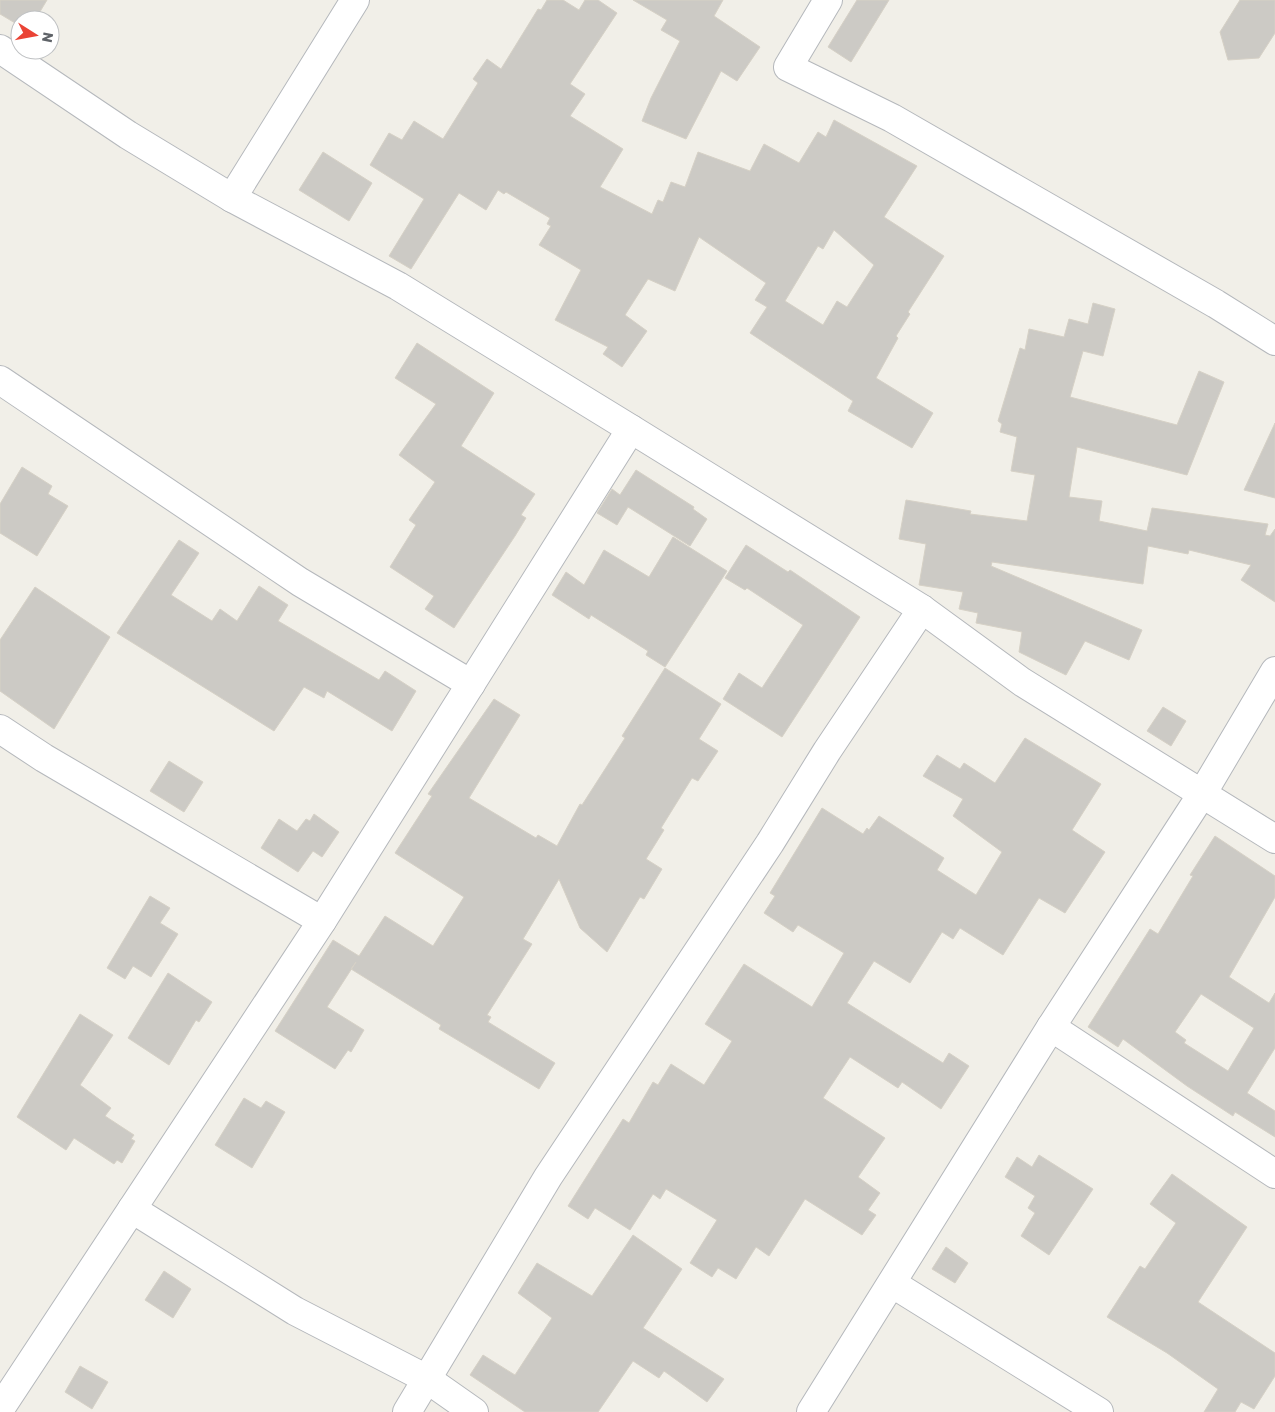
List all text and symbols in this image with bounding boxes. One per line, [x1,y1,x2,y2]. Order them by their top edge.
north arrow [10,10,60,60]
text: N [38,31,57,44]

